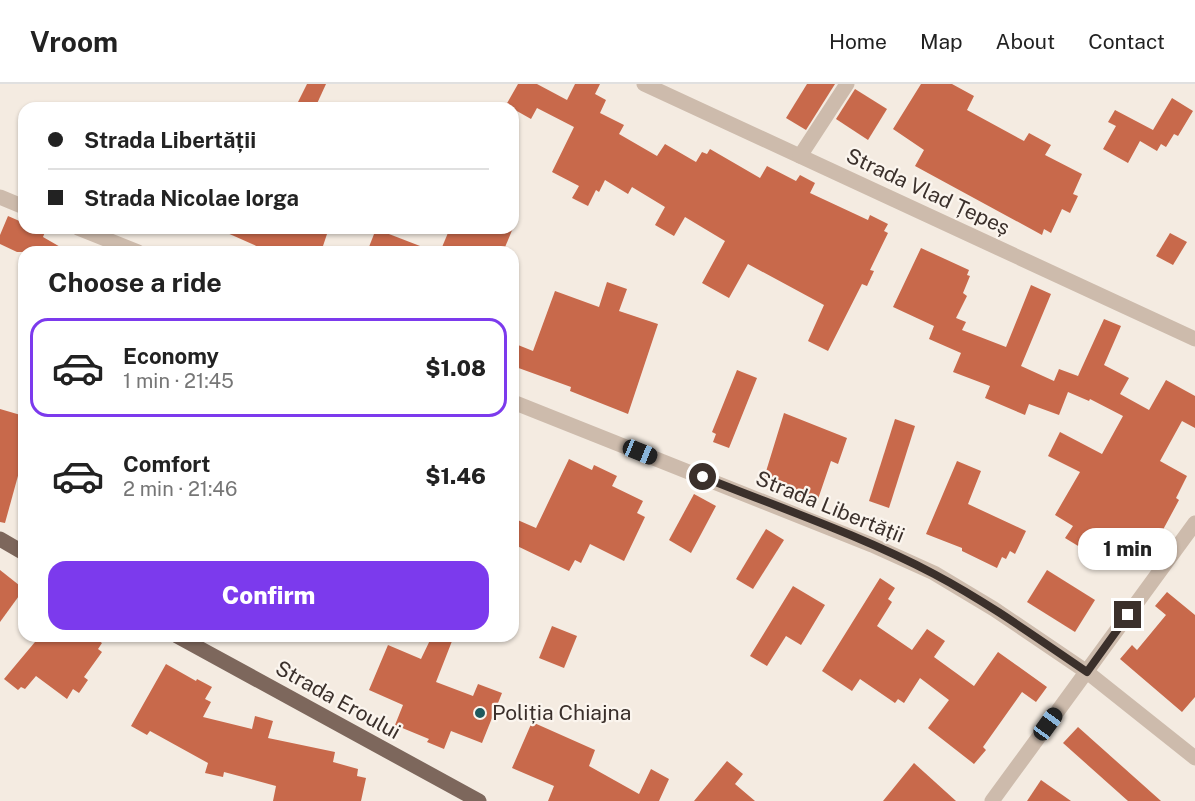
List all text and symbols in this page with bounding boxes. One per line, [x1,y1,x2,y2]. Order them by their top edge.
text: Vroom [30,25,118,58]
text: Home [829,29,887,54]
text: Map [920,29,963,54]
text: About [996,29,1055,54]
text: Contact [1088,29,1165,54]
text: Strada Libertății [84,127,256,153]
street label: Strada Vlad Țepeș [842,143,1014,240]
text: Strada Nicolae Iorga [84,185,299,211]
text: Choose a ride [48,266,222,298]
icon: car [51,341,105,395]
text: Economy [123,343,219,369]
text: $1.08 [425,355,486,381]
text: 1 min · 21:45 [123,369,234,393]
car [620,437,660,467]
icon: car [51,449,105,503]
text: Comfort [123,451,210,477]
text: $1.46 [425,463,486,489]
route start [689,463,716,490]
street label: Strada Libertății [752,465,908,548]
text: 2 min · 21:46 [123,477,237,501]
callout: 1 min [1078,528,1178,570]
text: 1 min [1103,537,1152,561]
button: Confirm [48,561,489,630]
route end [1114,601,1141,628]
street label: Strada Eroului [271,655,405,744]
place label: Poliția Chiajna [492,700,631,725]
car [1030,704,1066,744]
marker: Poliția Chiajna [473,706,487,720]

